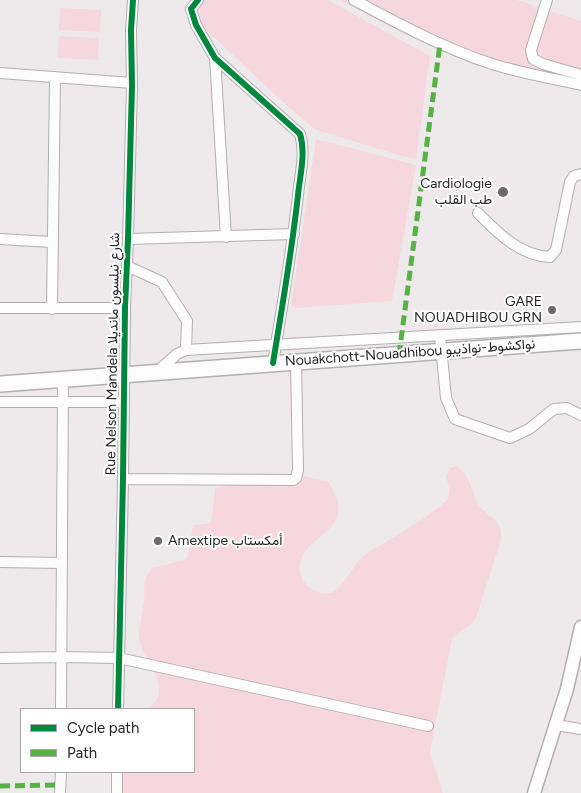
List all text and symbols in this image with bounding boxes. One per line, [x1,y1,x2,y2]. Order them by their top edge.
place label: Cardiologie طب القلب [420,176,492,208]
marker: Cardiologie طب القلب [496,185,510,199]
street label: Rue Nelson Mandela شارع نيلسون مانديلا [102,232,124,476]
place label: GARE NOUADHIBOU GRN [414,294,542,326]
marker: GARE NOUADHIBOU GRN [546,304,558,316]
street label: Nouakchott-Nouadhibou نواكشوط-نواذيبو [284,336,536,370]
place label: Amextipe أمكستاب [168,533,282,549]
marker: Amextipe أمكستاب [152,535,164,547]
legend [20,708,195,773]
text: Cycle path [67,719,139,737]
text: Path [67,744,97,762]

